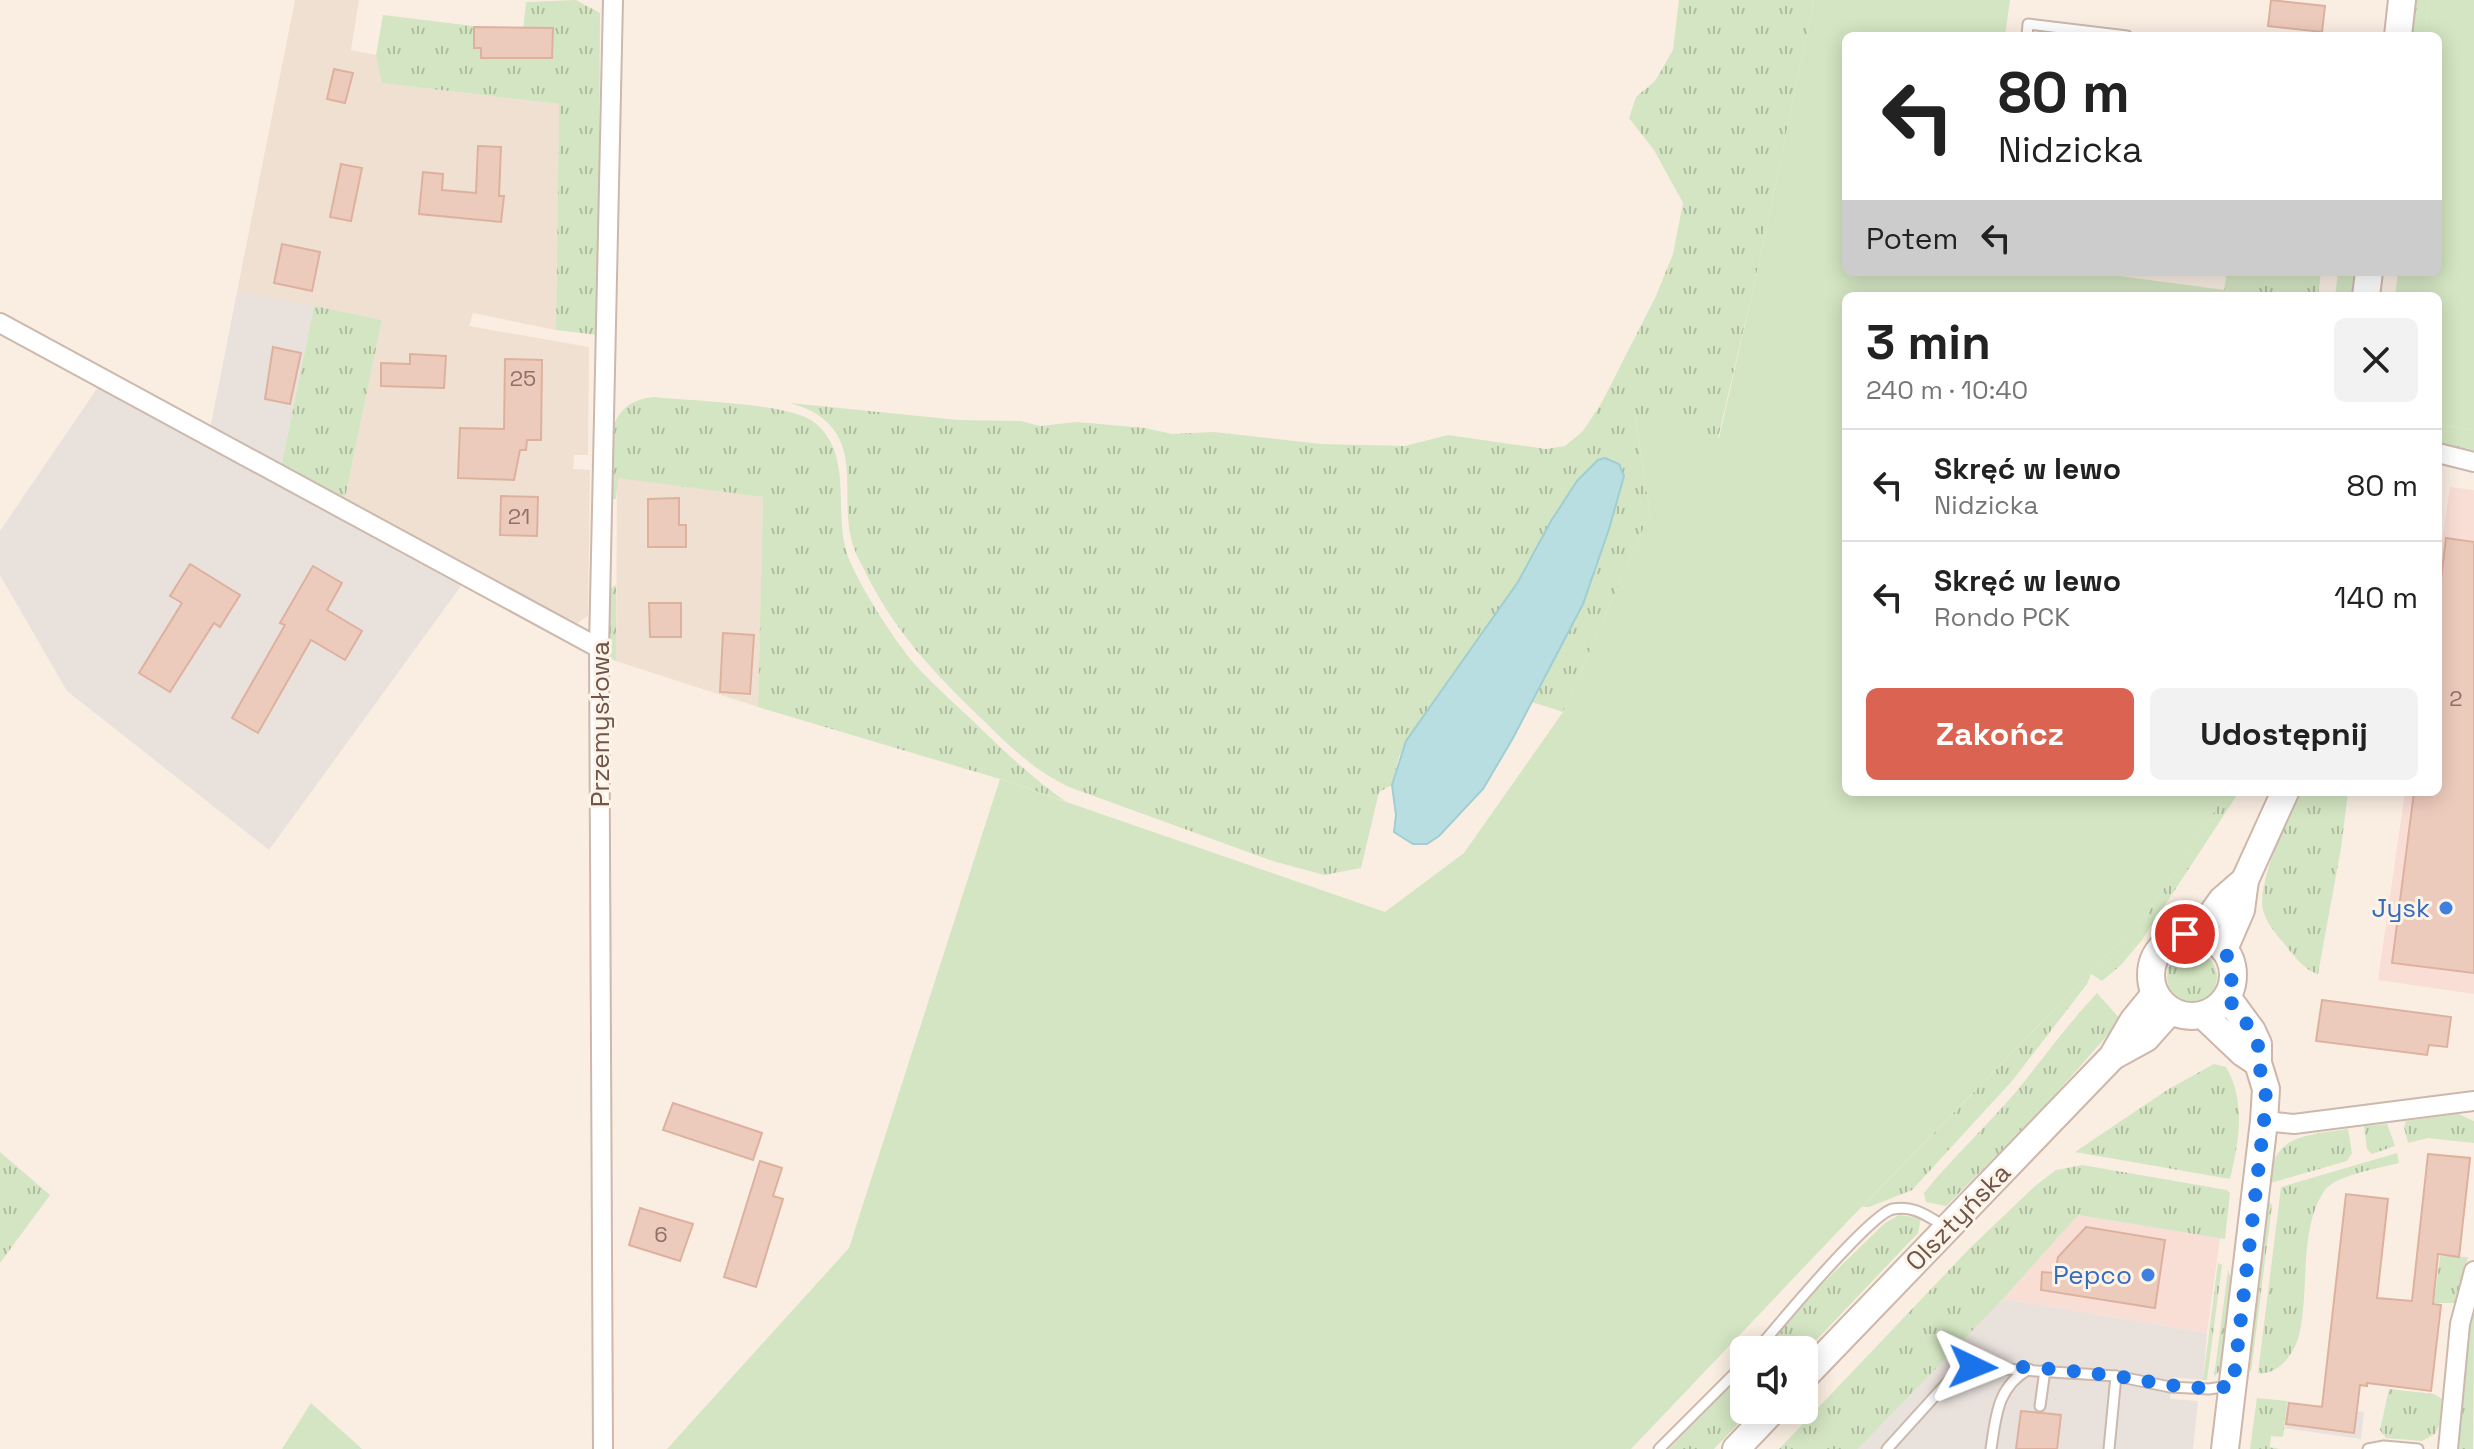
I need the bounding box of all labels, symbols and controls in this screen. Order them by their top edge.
text: 80 m [1998,57,2130,128]
icon: left [1866,64,1970,168]
text: Nidzicka [1998,127,2143,173]
icon: left [1974,216,2018,260]
text: Potem [1866,219,1958,258]
text: 3 min [1866,312,1991,373]
button: close [2334,318,2418,402]
house number: 25 [510,364,536,392]
text: 240 m · 10:40 [1866,373,2028,407]
text: Skręć w lewo [1934,449,2121,488]
icon: left [1866,463,1910,507]
text: 80 m [2347,466,2418,505]
text: Nidzicka [1934,488,2038,522]
house number: 21 [508,502,530,530]
text: Skręć w lewo [1934,561,2121,600]
icon: left [1866,575,1910,619]
text: 140 m [2334,578,2418,617]
text: Rondo PCK [1934,600,2070,634]
street label: Przemysłowa [583,641,617,807]
house number: 2 [2449,684,2463,712]
button: Zakończ [1866,688,2134,780]
button: Udostępnij [2150,688,2418,780]
place label: Jysk [2372,891,2430,925]
marker: Jysk [2437,899,2455,917]
pin [2151,900,2219,968]
icon: arrive [2163,912,2207,956]
street label: Olsztyńska [1898,1156,2018,1278]
house number: 6 [654,1220,668,1248]
place label: Pepco [2053,1258,2132,1292]
marker: Pepco [2139,1266,2157,1284]
position arrow [1931,1325,2015,1409]
map controls [1730,1336,1818,1424]
button: sound [1730,1336,1818,1424]

